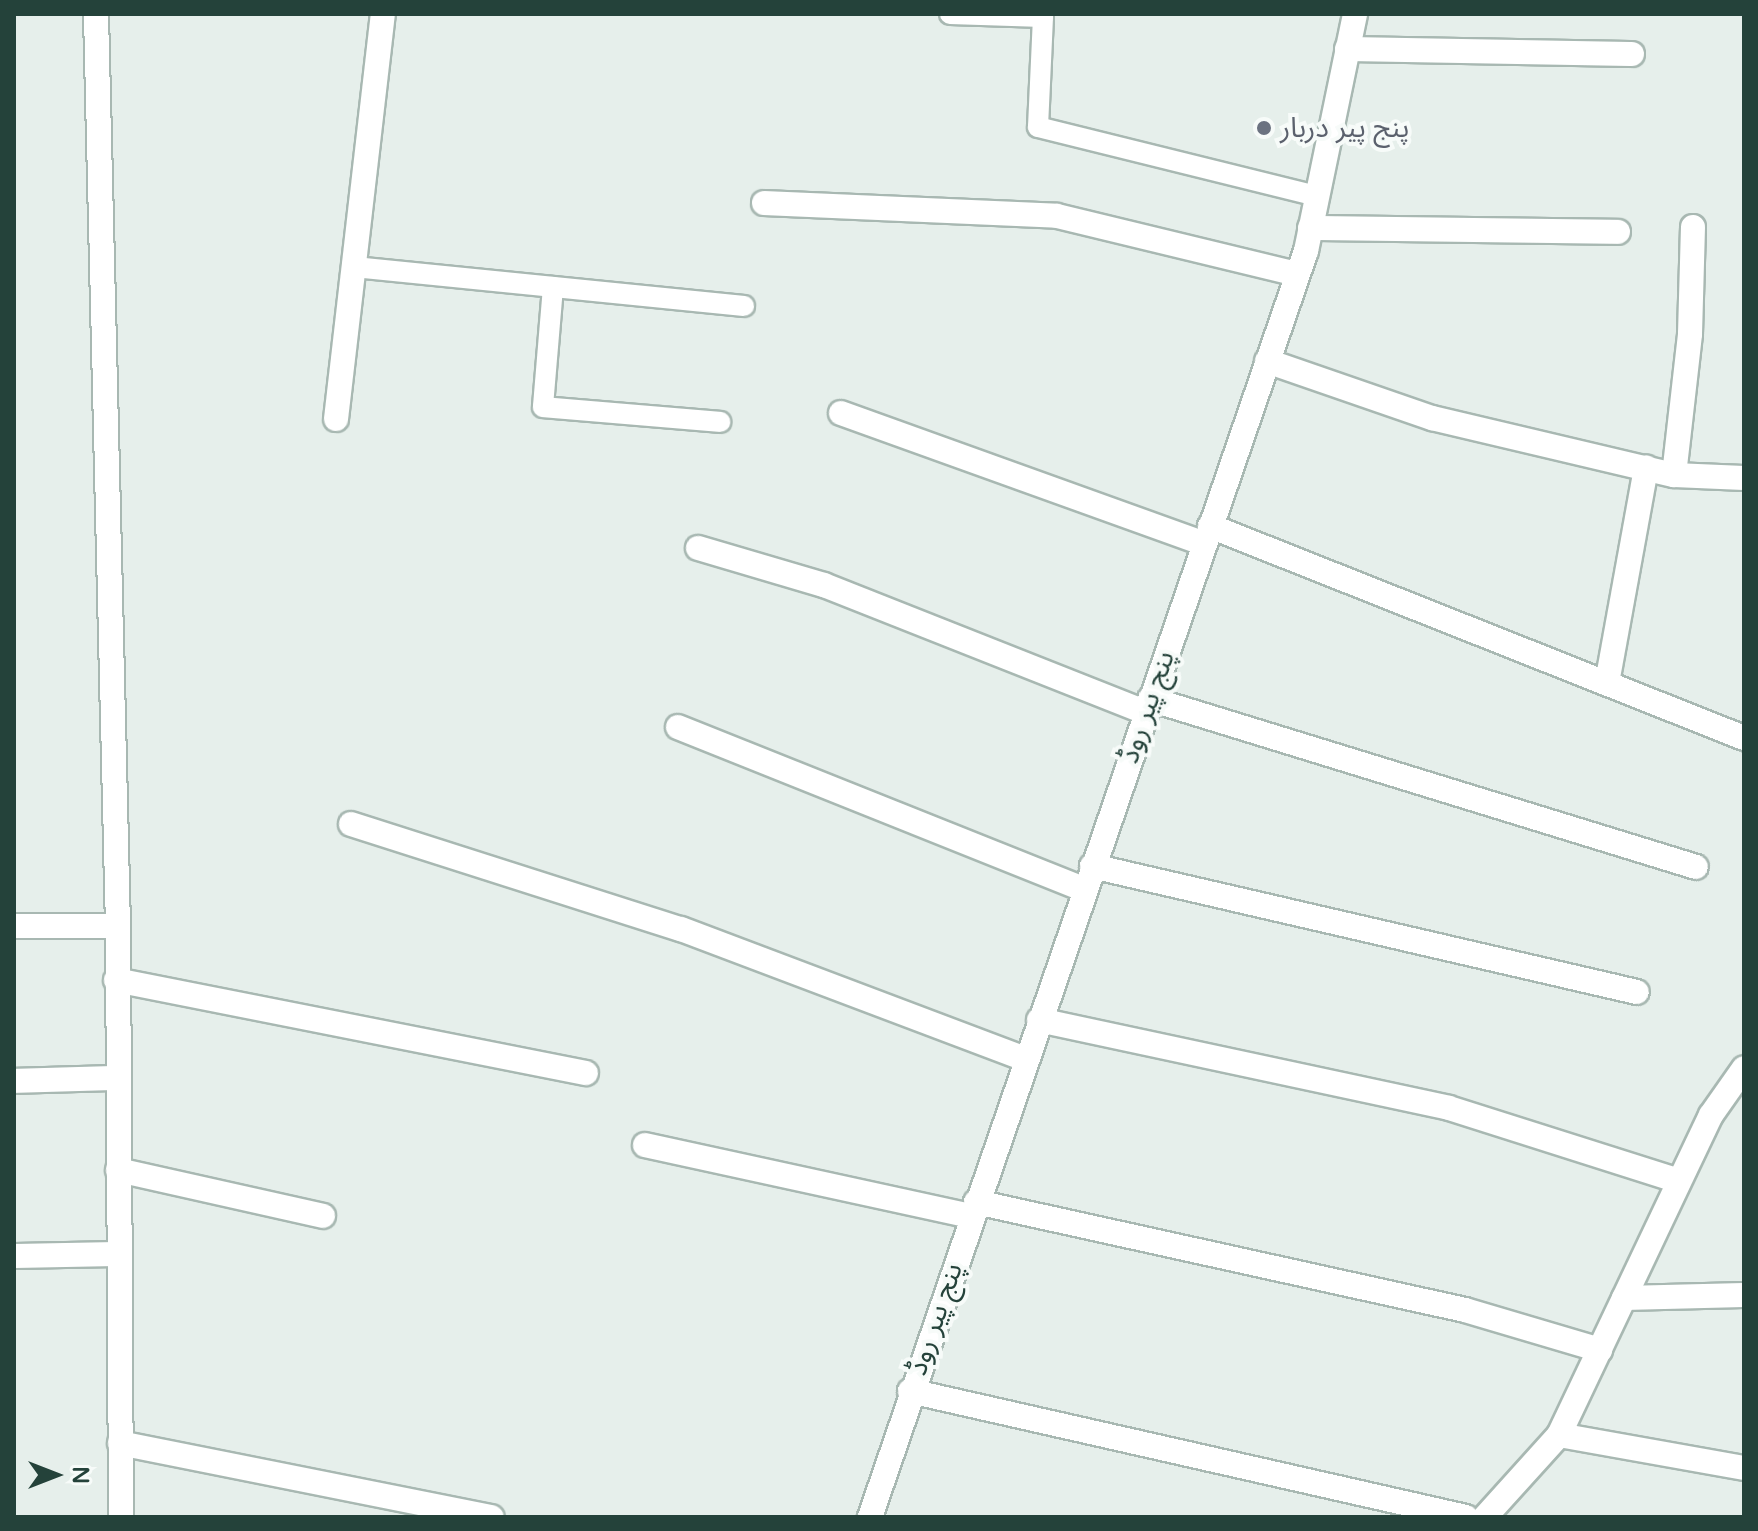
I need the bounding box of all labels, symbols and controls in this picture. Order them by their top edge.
place label: پنج پیر دربار [1280,111,1409,145]
marker: پنج پیر دربار [1255,119,1273,137]
street label: پنج پیر روڈ [1112,646,1182,768]
street label: پنج پیر روڈ [900,1258,970,1380]
north arrow [16,1435,96,1515]
text: N [67,1466,93,1484]

